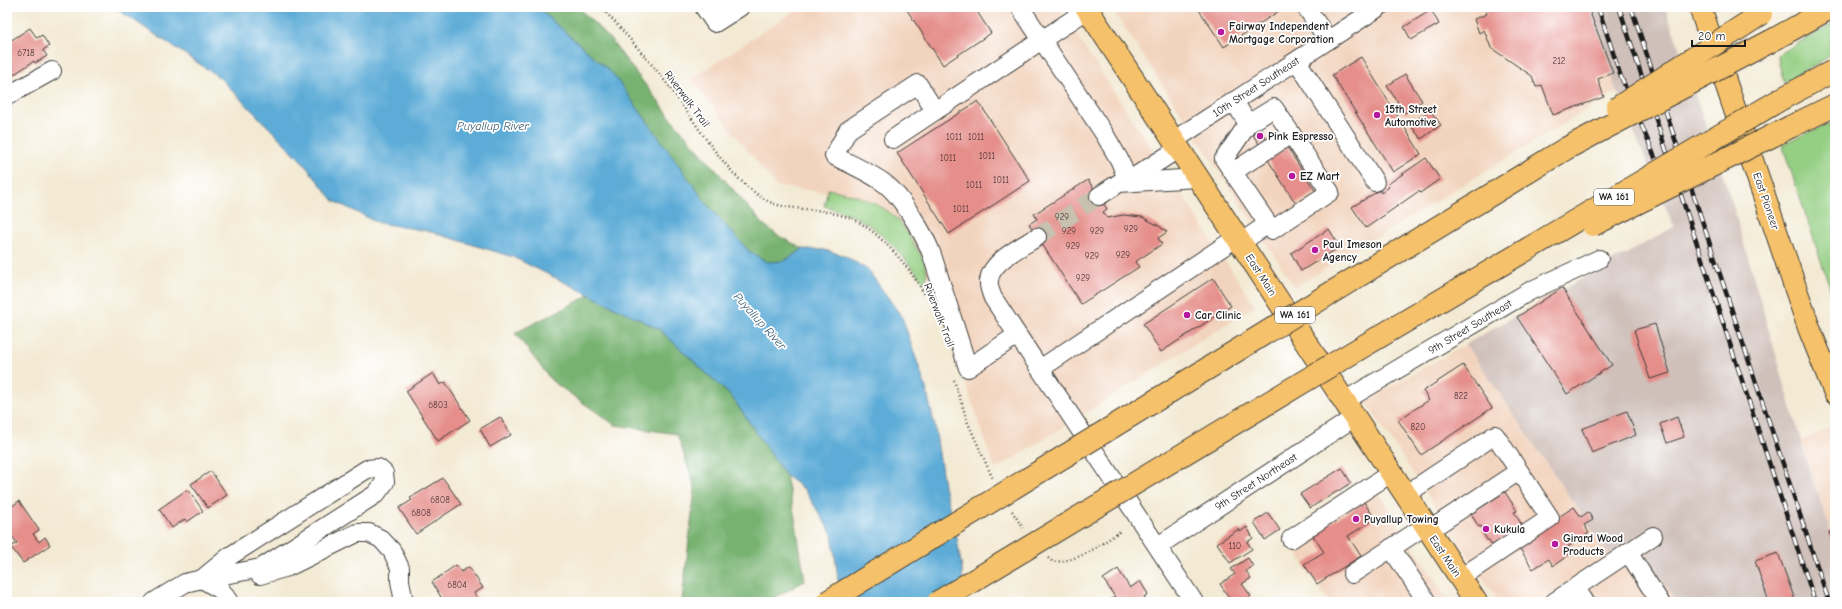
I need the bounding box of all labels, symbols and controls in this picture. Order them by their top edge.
place label: Fairway Independent Mortgage Corporation [1229,20,1334,46]
scale bar [1692,22,1745,48]
marker: Fairway Independent Mortgage Corporation [1216,27,1226,37]
text: 20 m [1698,29,1726,43]
house number: 6718 [17,48,35,58]
street label: 10th Street Southeast [1210,54,1302,120]
house number: 212 [1553,56,1566,66]
street label: Riverwalk Trail [662,68,712,130]
place label: 15th Street Automotive [1385,103,1437,129]
marker: 15th Street Automotive [1372,110,1382,120]
water label: Puyallup River [457,119,530,133]
place label: Pink Espresso [1268,130,1334,143]
marker: Pink Espresso [1255,131,1265,141]
house number: 1011 [946,132,963,142]
house number: 1011 [968,132,985,142]
house number: 1011 [979,151,996,161]
house number: 1011 [940,153,957,163]
place label: EZ Mart [1300,170,1340,183]
marker: EZ Mart [1287,171,1297,181]
street label: East Pioneer [1750,171,1782,232]
house number: 1011 [993,175,1010,185]
house number: 1011 [966,180,983,190]
road number: WA 161 [1594,189,1634,205]
house number: 1011 [953,204,970,214]
house number: 929 [1055,212,1069,222]
house number: 929 [1124,224,1138,234]
house number: 929 [1062,226,1076,236]
house number: 929 [1090,226,1104,236]
place label: Paul Imeson Agency [1323,238,1382,264]
house number: 929 [1066,241,1080,251]
marker: Paul Imeson Agency [1310,245,1320,255]
house number: 929 [1116,250,1130,260]
house number: 929 [1085,251,1099,261]
street label: East Main [1243,252,1279,298]
house number: 929 [1076,273,1090,283]
street label: Riverwalk Trail [921,281,957,349]
water label: Puyallup River [731,290,790,353]
street label: 9th Street Southeast [1426,296,1515,357]
road number: WA 161 [1275,307,1315,323]
place label: Car Clinic [1195,309,1241,322]
marker: Car Clinic [1182,310,1192,320]
house number: 822 [1454,391,1468,401]
house number: 6803 [428,400,448,410]
house number: 820 [1411,422,1425,432]
street label: 9th Street Northeast [1213,450,1300,513]
house number: 6808 [430,495,450,505]
house number: 6808 [411,508,431,518]
place label: Puyallup Towing [1364,513,1439,526]
marker: Puyallup Towing [1351,514,1361,524]
place label: Kukula [1494,523,1525,536]
marker: Kukula [1481,524,1491,534]
place label: Girard Wood Products [1563,532,1623,558]
street label: East Main [1426,533,1464,579]
marker: Girard Wood Products [1550,539,1560,549]
house number: 110 [1229,541,1241,551]
house number: 6804 [447,580,467,590]

